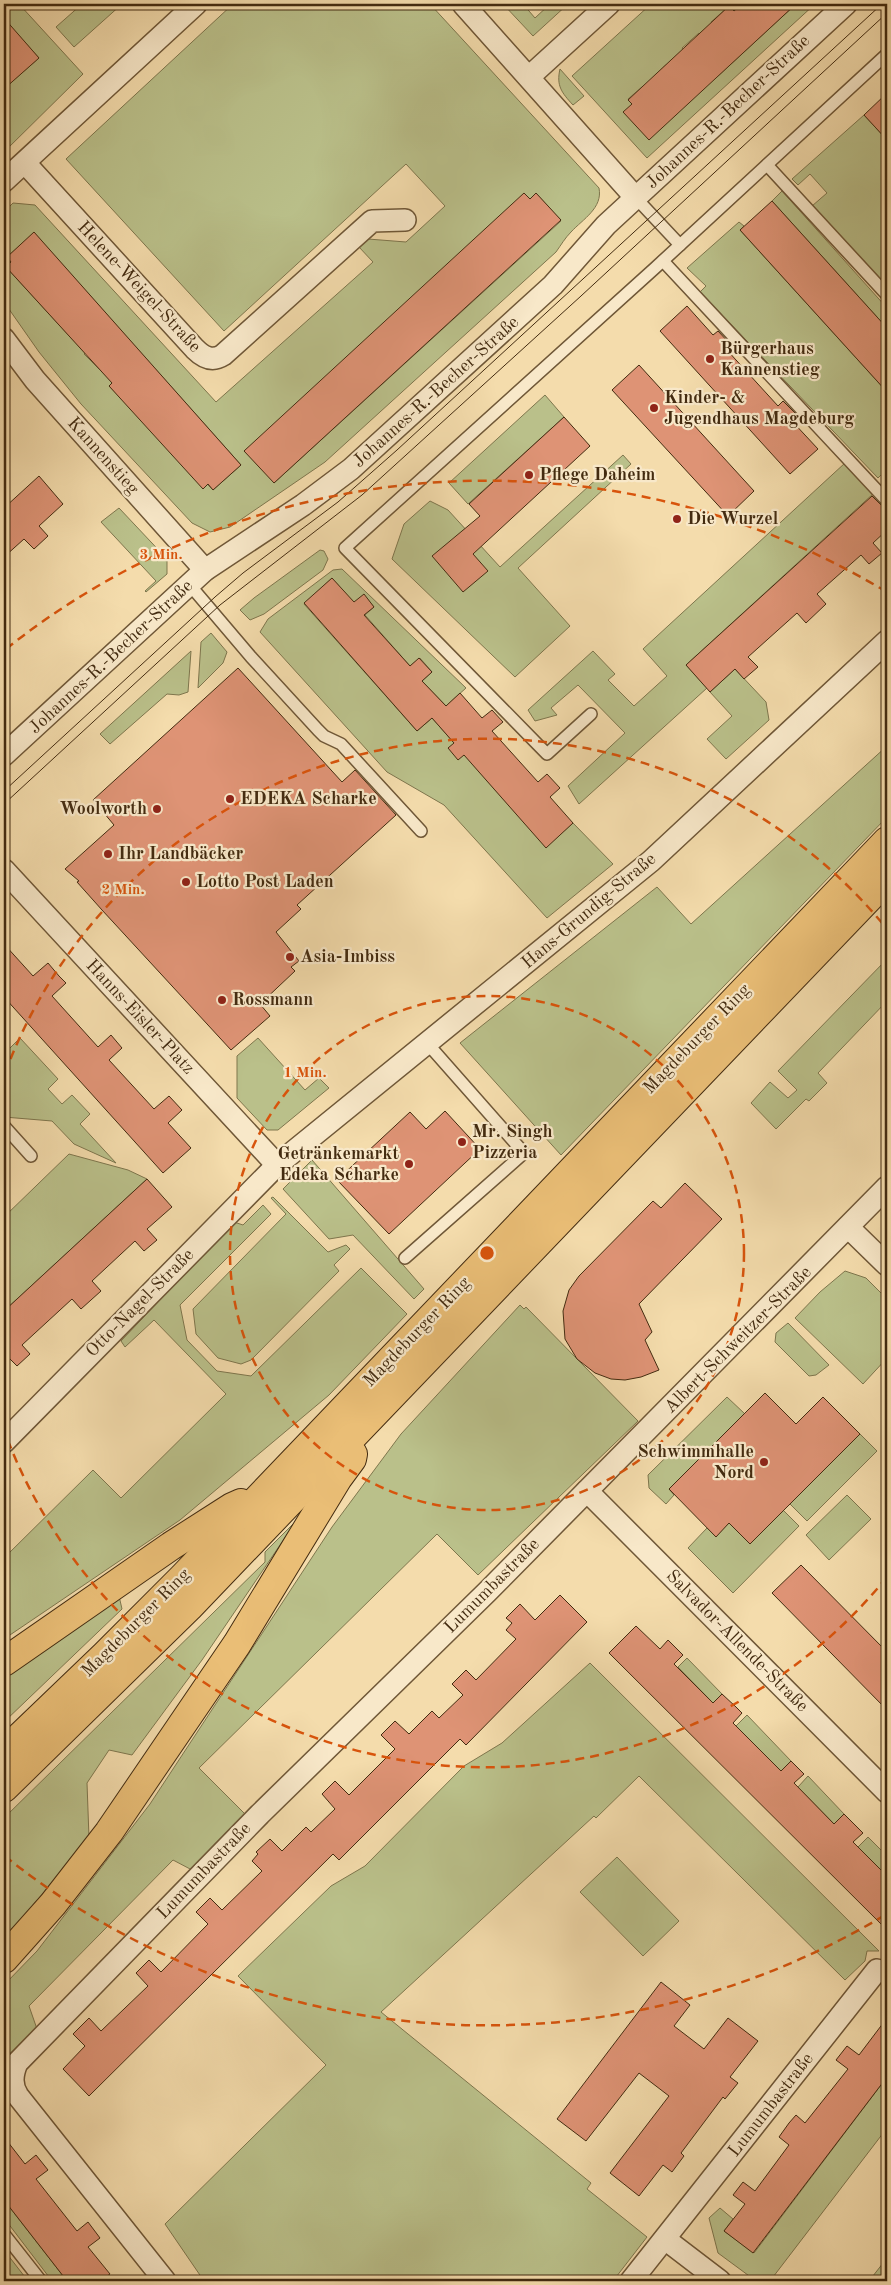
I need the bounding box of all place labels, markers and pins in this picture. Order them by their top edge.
place label: Bürgerhaus Kannenstieg [720,340,820,379]
marker: Bürgerhaus Kannenstieg [704,353,716,365]
place label: Kinder- & Jugendhaus Magdeburg [664,389,854,428]
marker: Kinder- & Jugendhaus Magdeburg [648,402,660,414]
place label: Pflege Daheim [539,466,655,484]
marker: Pflege Daheim [523,469,535,481]
place label: Die Wurzel [687,510,779,528]
marker: Die Wurzel [671,513,683,525]
place label: EDEKA Scharke [240,790,377,808]
marker: EDEKA Scharke [224,793,236,805]
place label: Woolworth [59,800,147,818]
marker: Woolworth [151,803,163,815]
place label: Ihr Landbäcker [118,845,243,863]
marker: Ihr Landbäcker [102,848,114,860]
place label: Lotto Post Laden [196,873,334,891]
marker: Lotto Post Laden [180,876,192,888]
place label: Asia-Imbiss [300,948,395,966]
marker: Asia-Imbiss [284,951,296,963]
place label: Rossmann [232,991,313,1009]
marker: Rossmann [216,994,228,1006]
place label: Mr. Singh Pizzeria [472,1123,552,1162]
marker: Mr. Singh Pizzeria [456,1136,468,1148]
place label: Getränkemarkt Edeka Scharke [277,1145,399,1184]
marker: Getränkemarkt Edeka Scharke [403,1158,415,1170]
centre of rings [478,1244,496,1262]
place label: Schwimmhalle Nord [637,1443,754,1482]
marker: Schwimmhalle Nord [758,1456,770,1468]

